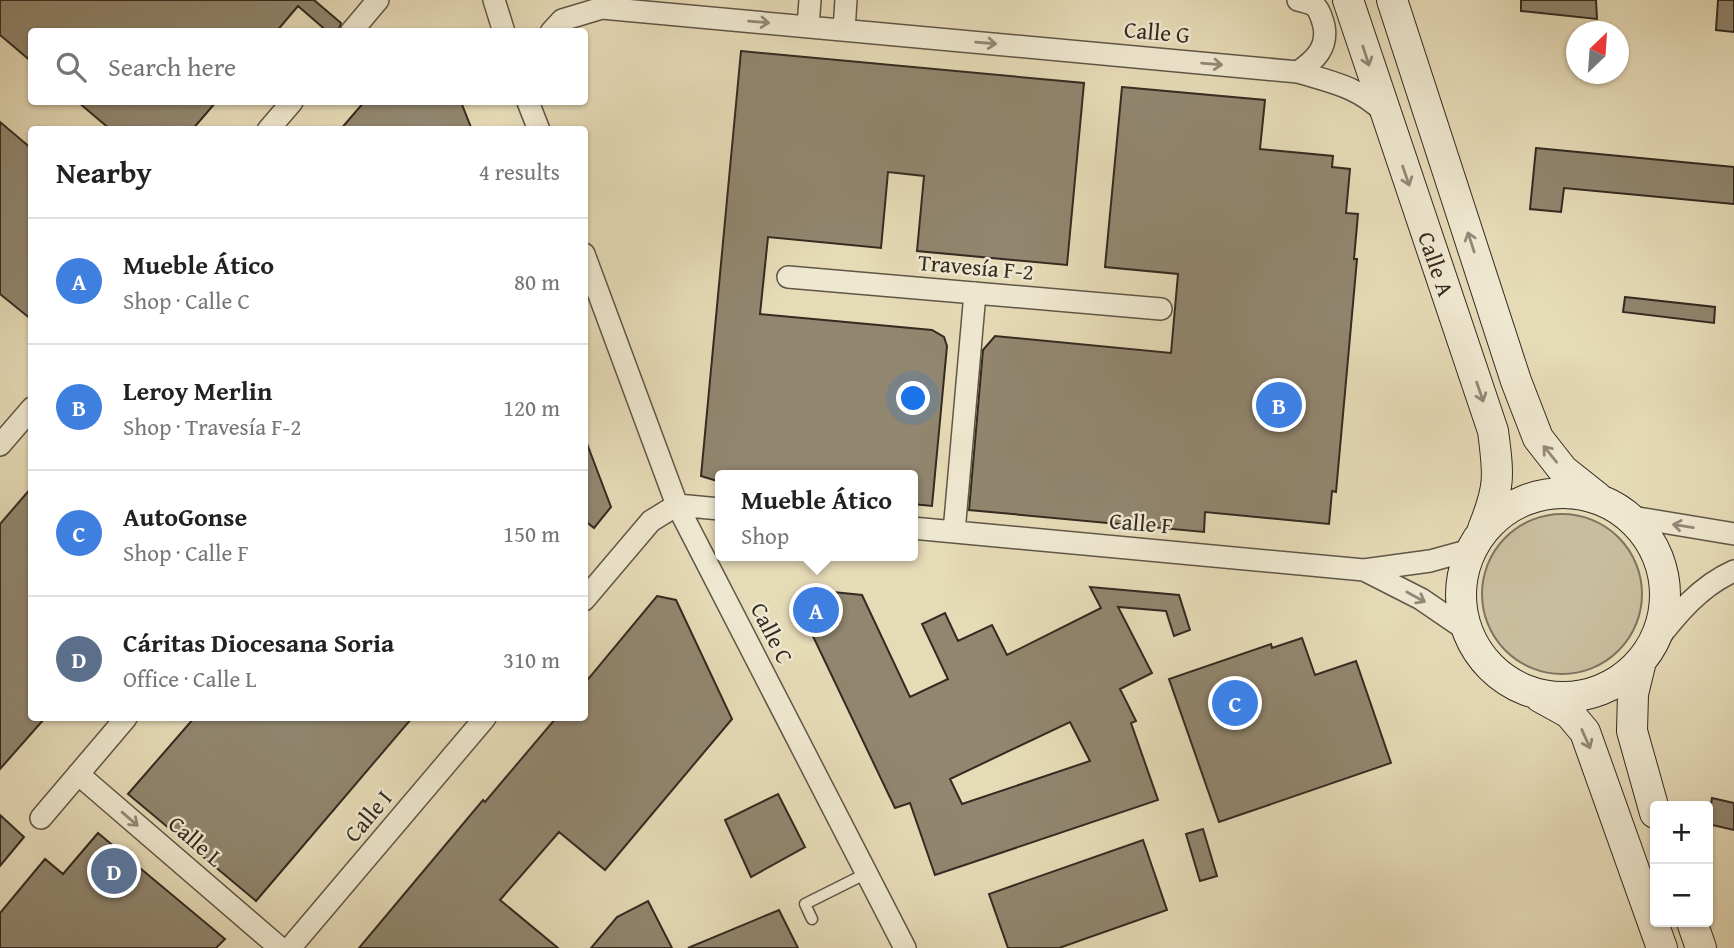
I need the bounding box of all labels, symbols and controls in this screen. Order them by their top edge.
street label: Calle G [1123,12,1192,51]
one-way arrow [747,16,770,29]
north arrow [1566,21,1629,84]
search box [28,28,588,105]
one-way arrow [974,37,997,50]
one-way arrow [1360,45,1373,67]
text: Search here [108,47,236,86]
icon: search [52,48,90,86]
one-way arrow [1201,58,1223,71]
text: Nearby [56,150,152,194]
text: 4 results [479,155,560,188]
one-way arrow [1401,165,1413,187]
street label: Calle A [1410,227,1463,301]
one-way arrow [1463,231,1476,253]
text: Mueble Ático [123,245,274,284]
street label: Travesía F-2 [917,245,1035,288]
text: A [72,265,86,298]
text: 80 m [514,265,560,298]
text: Shop · Calle C [123,284,250,317]
text: Leroy Merlin [123,371,272,410]
pin: B [1256,379,1302,431]
one-way arrow [1475,380,1487,402]
your location [896,381,930,415]
text: B [72,391,86,424]
text: 120 m [503,391,560,424]
text: Shop · Travesía F-2 [123,410,301,443]
one-way arrow [1543,445,1558,463]
popup [715,470,918,561]
text: Mueble Ático [741,480,892,519]
text: AutoGonse [123,497,247,536]
street label: Calle F [1108,503,1174,542]
text: C [72,517,86,550]
text: 150 m [503,517,560,550]
text: Shop [741,519,789,552]
one-way arrow [1672,519,1695,532]
text: Shop · Calle F [123,536,249,569]
pin: A [793,584,839,636]
one-way arrow [1405,591,1426,604]
street label: Calle C [743,596,802,669]
text: Cáritas Diocesana Soria [123,623,394,662]
text: D [72,643,86,676]
text: 310 m [503,643,560,676]
text: Office · Calle L [123,662,256,695]
pin: C [1212,677,1258,729]
one-way arrow [1580,728,1593,749]
street label: Calle I [336,782,399,849]
map controls [1650,801,1713,927]
button: + [1650,801,1713,864]
street label: Calle L [162,807,231,874]
one-way arrow [120,811,138,827]
pin: D [91,845,137,897]
button: − [1650,864,1713,927]

